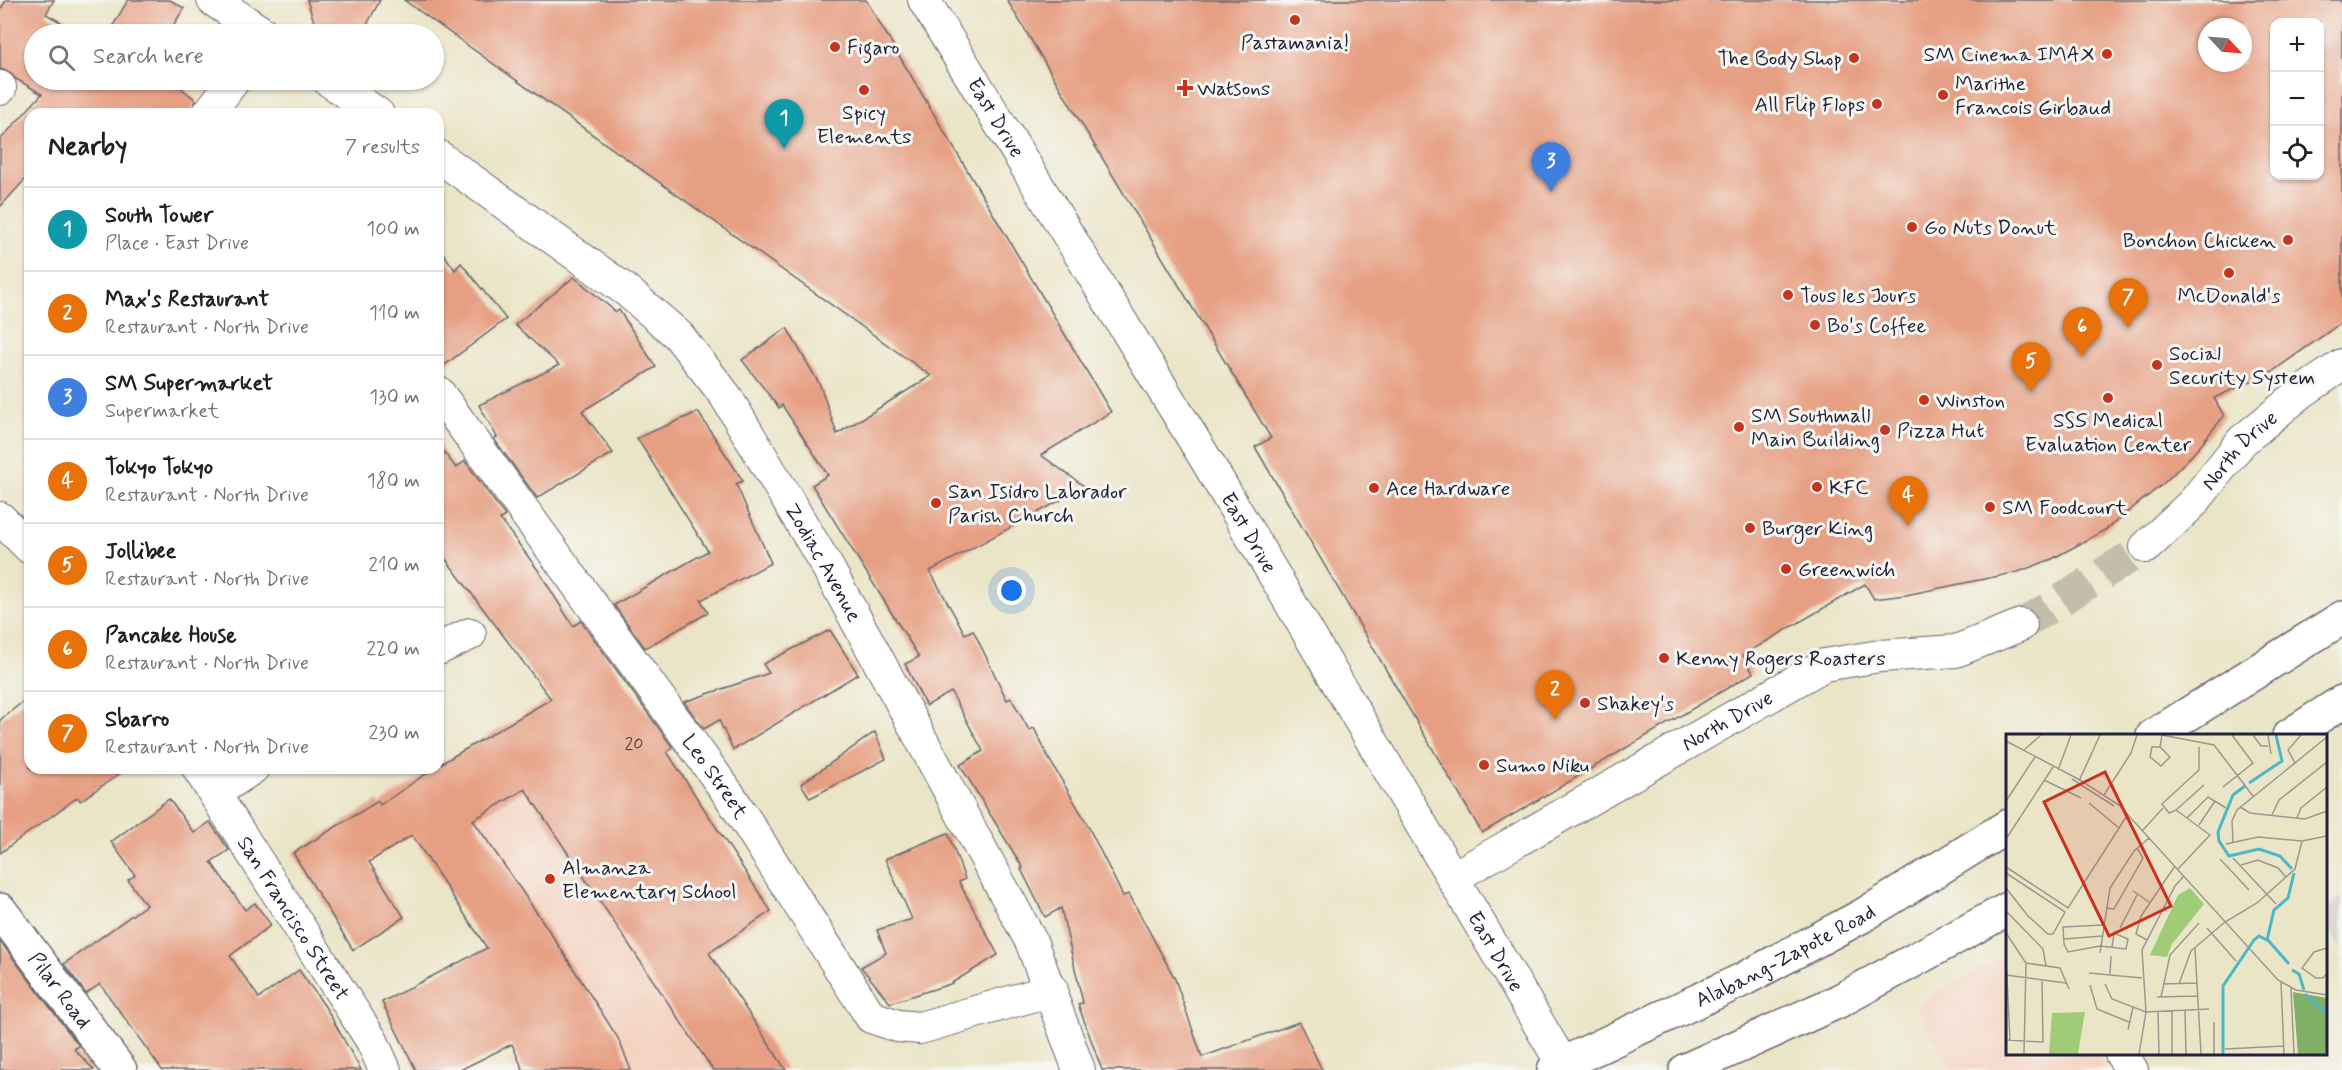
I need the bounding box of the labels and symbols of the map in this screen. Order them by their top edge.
marker: Pastamania! [1288,13,1302,27]
north arrow [2198,18,2252,72]
place label: Pastamania! [1241,29,1349,57]
place label: Figaro [847,34,900,64]
marker: Figaro [828,40,842,54]
place label: SM Cinema IMAX [1924,41,2095,69]
place label: The Body Shop [1717,45,1842,73]
marker: SM Cinema IMAX [2100,47,2114,61]
marker: The Body Shop [1847,51,1861,65]
place label: Marithe Francois Girbaud [1955,70,2111,122]
street label: East Drive [960,73,1030,163]
place label: Watsons [1197,75,1270,103]
marker: Watsons [1178,81,1192,95]
marker: Spicy Elements [857,83,871,97]
marker: Marithe Francois Girbaud [1936,88,1950,102]
place label: All Flip Flops [1754,91,1865,119]
marker: All Flip Flops [1870,97,1884,111]
place label: Spicy Elements [817,99,911,151]
pin: 1 [764,100,804,149]
pin: 3 [1532,142,1570,192]
place label: Go Nuts Donut [1924,214,2057,242]
marker: Go Nuts Donut [1905,220,1919,234]
place label: Bonchon Chicken [2123,227,2277,255]
marker: Bonchon Chicken [2281,233,2295,247]
marker: McDonald's [2222,266,2236,280]
pin: 7 [2108,278,2148,328]
place label: Tous les Jours [1800,282,1916,310]
place label: McDonald's [2177,282,2281,310]
marker: Tous les Jours [1781,288,1795,302]
pin: 6 [2062,308,2102,357]
place label: Bo's Coffee [1827,312,1927,340]
marker: Bo's Coffee [1808,318,1822,332]
place label: Social Security System [2169,340,2315,392]
pin: 5 [2012,342,2050,392]
marker: Social Security System [2150,358,2164,372]
place label: Winston [1936,387,2005,415]
marker: SSS Medical Evaluation Center [2101,391,2115,405]
marker: Winston [1917,393,1931,407]
place label: SM Southmall Main Building [1751,402,1880,454]
street label: North Drive [2195,404,2284,496]
place label: SSS Medical Evaluation Center [2025,407,2192,459]
place label: Pizza Hut [1897,417,1984,445]
marker: SM Southmall Main Building [1732,420,1746,434]
marker: Pizza Hut [1878,423,1892,437]
place label: KFC [1829,474,1869,502]
place label: Ace Hardware [1386,475,1510,503]
pin: 4 [1888,476,1928,526]
place label: San Isidro Labrador Parish Church [948,478,1127,530]
marker: KFC [1810,480,1824,494]
marker: Ace Hardware [1367,481,1381,495]
street label: East Drive [1214,488,1283,579]
place label: SM Foodcourt [2002,494,2128,522]
marker: San Isidro Labrador Parish Church [929,496,943,510]
street label: Zodiac Avenue [777,498,868,627]
marker: SM Foodcourt [1983,500,1997,514]
place label: Burger King [1762,515,1873,544]
marker: Burger King [1743,521,1757,535]
place label: Greenwich [1798,556,1895,584]
marker: Greenwich [1779,562,1793,576]
your location [997,576,1026,605]
place label: Kenny Rogers Roasters [1676,645,1886,674]
marker: Kenny Rogers Roasters [1657,651,1671,665]
pin: 2 [1536,670,1574,720]
street label: North Drive [1677,684,1778,758]
place label: Shakey's [1597,690,1674,718]
marker: Shakey's [1578,696,1592,710]
street label: Leo Street [675,729,754,825]
house number: 20 [624,732,644,756]
inset map [2006,734,2327,1055]
place label: Sumo Niku [1496,752,1589,780]
marker: Sumo Niku [1477,758,1491,772]
street label: San Francisco Street [230,831,356,1006]
place label: Almanza Elementary School [562,854,737,906]
marker: Almanza Elementary School [543,872,557,886]
street label: Alabang-Zapote Road [1691,898,1881,1015]
street label: East Drive [1460,906,1530,997]
street label: Pilar Road [21,947,97,1035]

